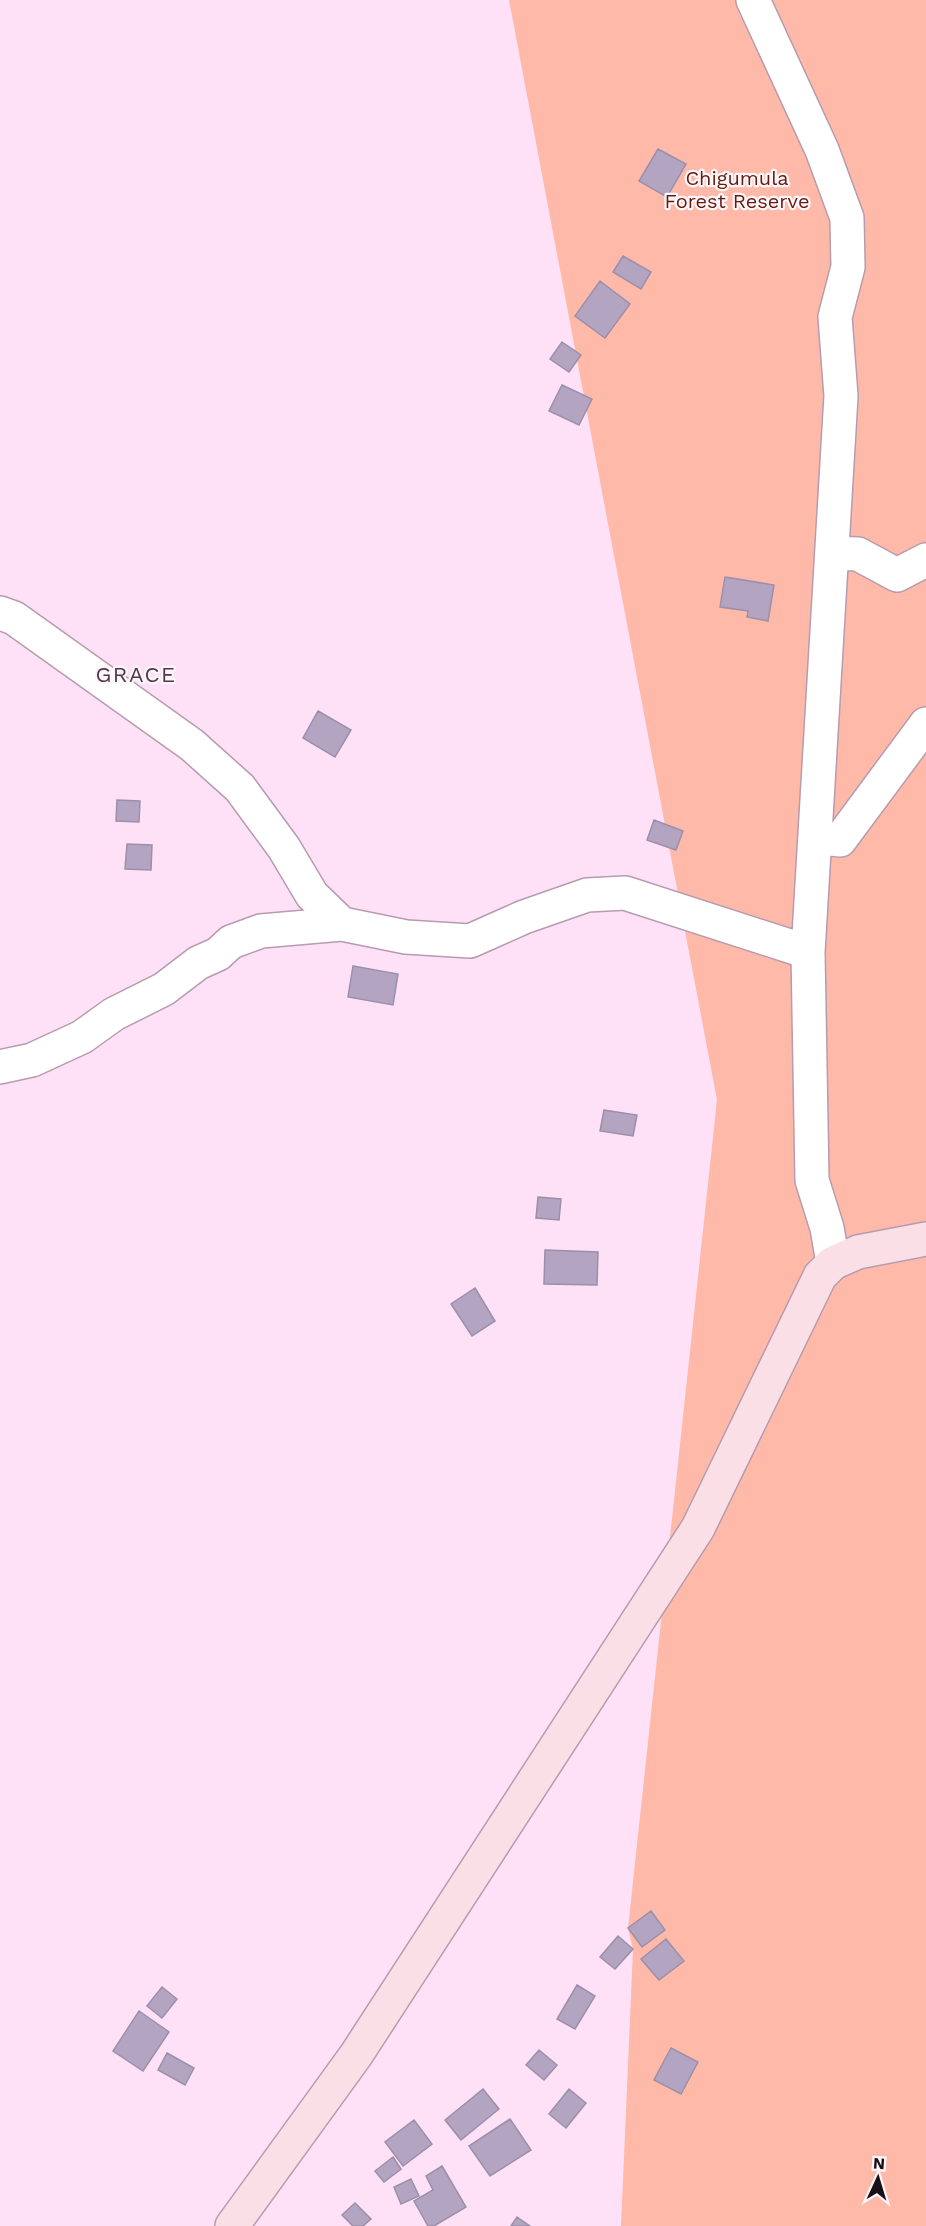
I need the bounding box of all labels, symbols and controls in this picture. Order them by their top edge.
park label: Chigumula Forest Reserve [665,166,809,213]
district label: GRACE [95,662,177,687]
north arrow [848,2148,908,2208]
text: N [872,2154,886,2173]

